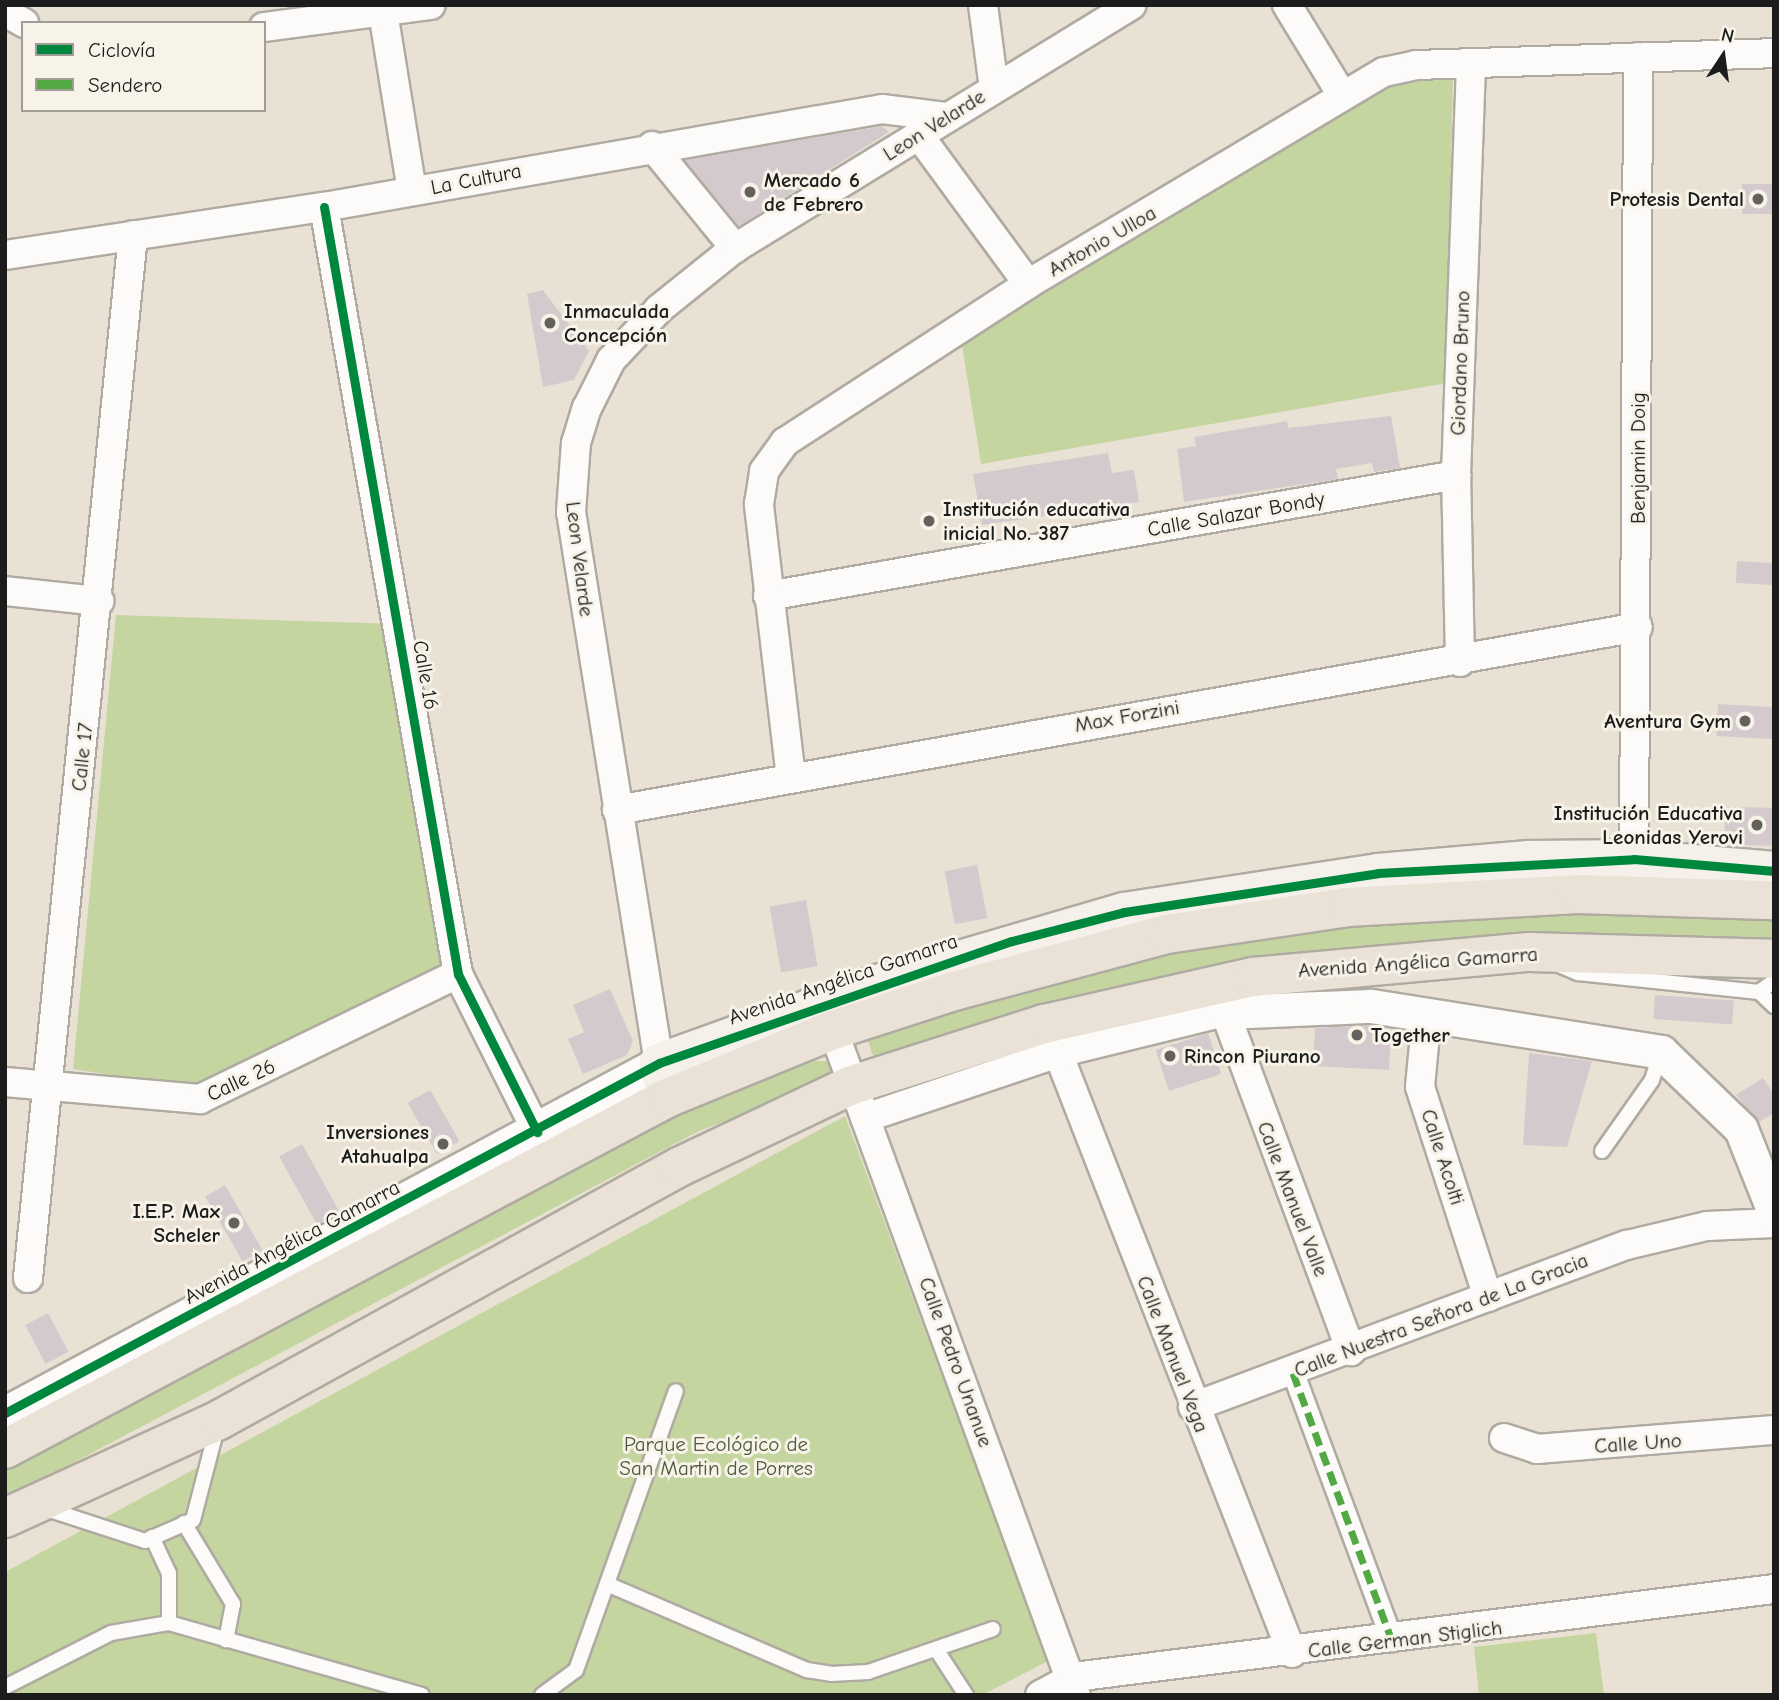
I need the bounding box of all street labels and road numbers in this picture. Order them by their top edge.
street label: Leon Velarde [878,84,990,166]
street label: La Cultura [429,158,523,200]
street label: Antonio Ulloa [1044,200,1160,282]
street label: Giordano Bruno [1445,290,1475,436]
street label: Benjamin Doig [1625,392,1651,524]
street label: Calle Salazar Bondy [1145,486,1327,542]
street label: Leon Velarde [560,500,600,618]
street label: Calle 16 [407,638,445,712]
street label: Max Forzini [1073,694,1181,738]
street label: Calle 17 [66,722,98,792]
street label: Avenida Angélica Gamarra [725,928,961,1030]
street label: Avenida Angélica Gamarra [1297,941,1539,983]
street label: Calle 26 [203,1053,279,1107]
street label: Calle Acolti [1416,1106,1470,1208]
street label: Calle Manuel Valle [1252,1118,1334,1280]
street label: Avenida Angélica Gamarra [180,1174,404,1310]
street label: Calle Nuestra Señora de La Gracia [1290,1247,1592,1383]
street label: Calle Manuel Vega [1132,1272,1214,1436]
street label: Calle Pedro Unanue [914,1274,998,1450]
street label: Calle Uno [1593,1427,1683,1459]
street label: Calle German Stiglich [1306,1615,1504,1663]

